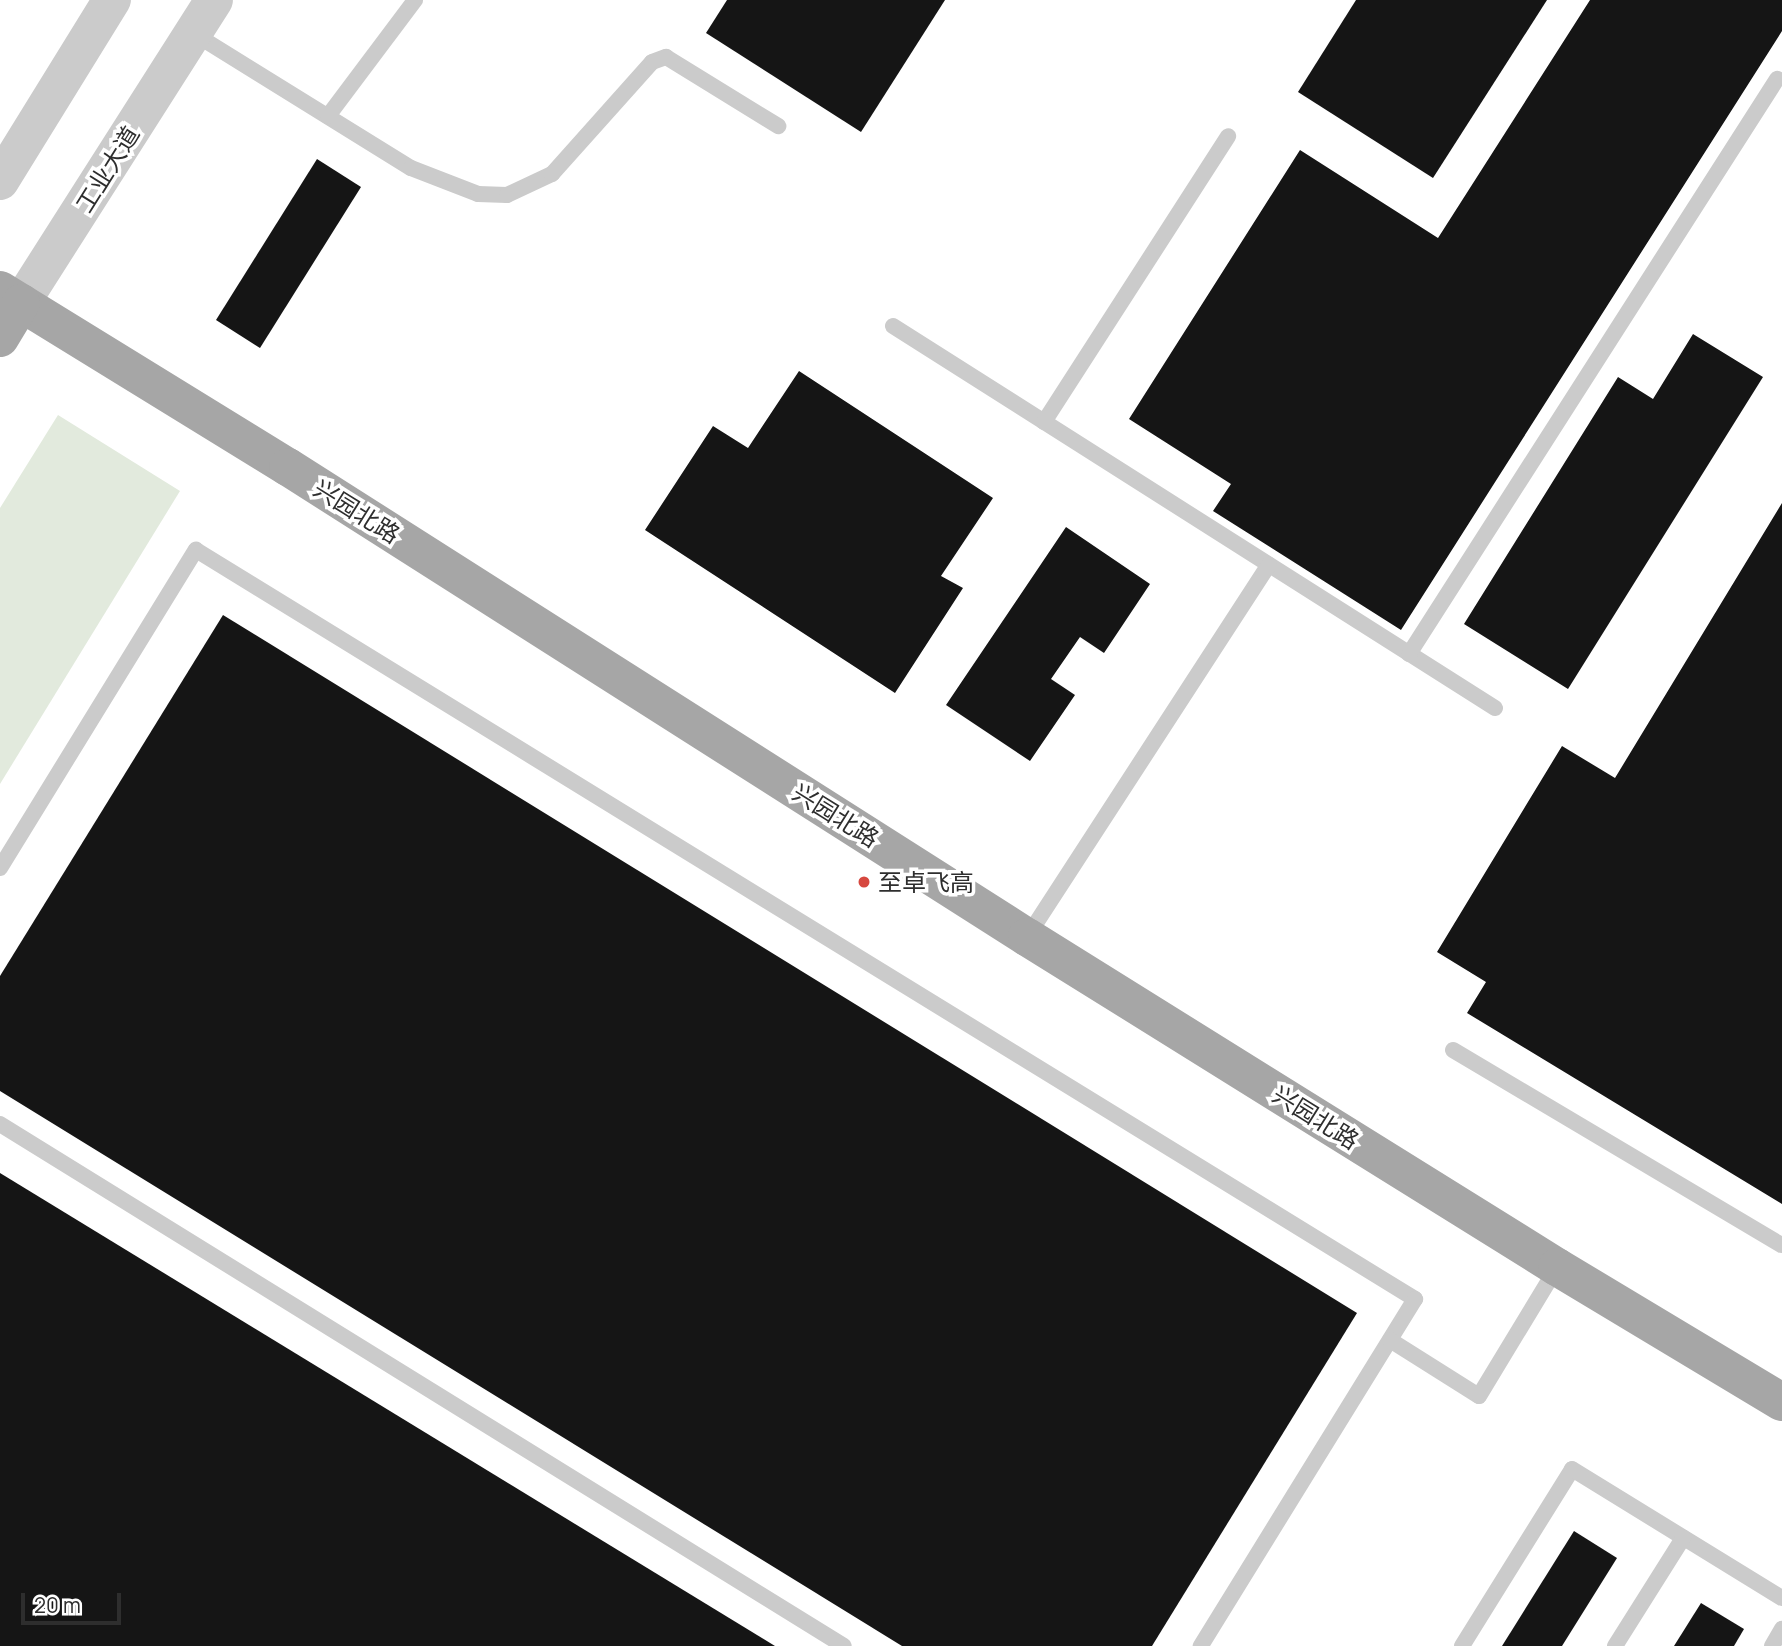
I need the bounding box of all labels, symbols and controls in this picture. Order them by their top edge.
street label: 工业大道 [69,121,145,217]
street label: 兴园北路 [309,473,405,549]
street label: 兴园北路 [788,777,884,853]
place label: 至卓飞高 [878,868,974,896]
marker: 至卓飞高 [856,874,872,890]
street label: 兴园北路 [1268,1079,1364,1155]
scale bar [24,1580,124,1624]
text: 20 m [34,1591,81,1619]

